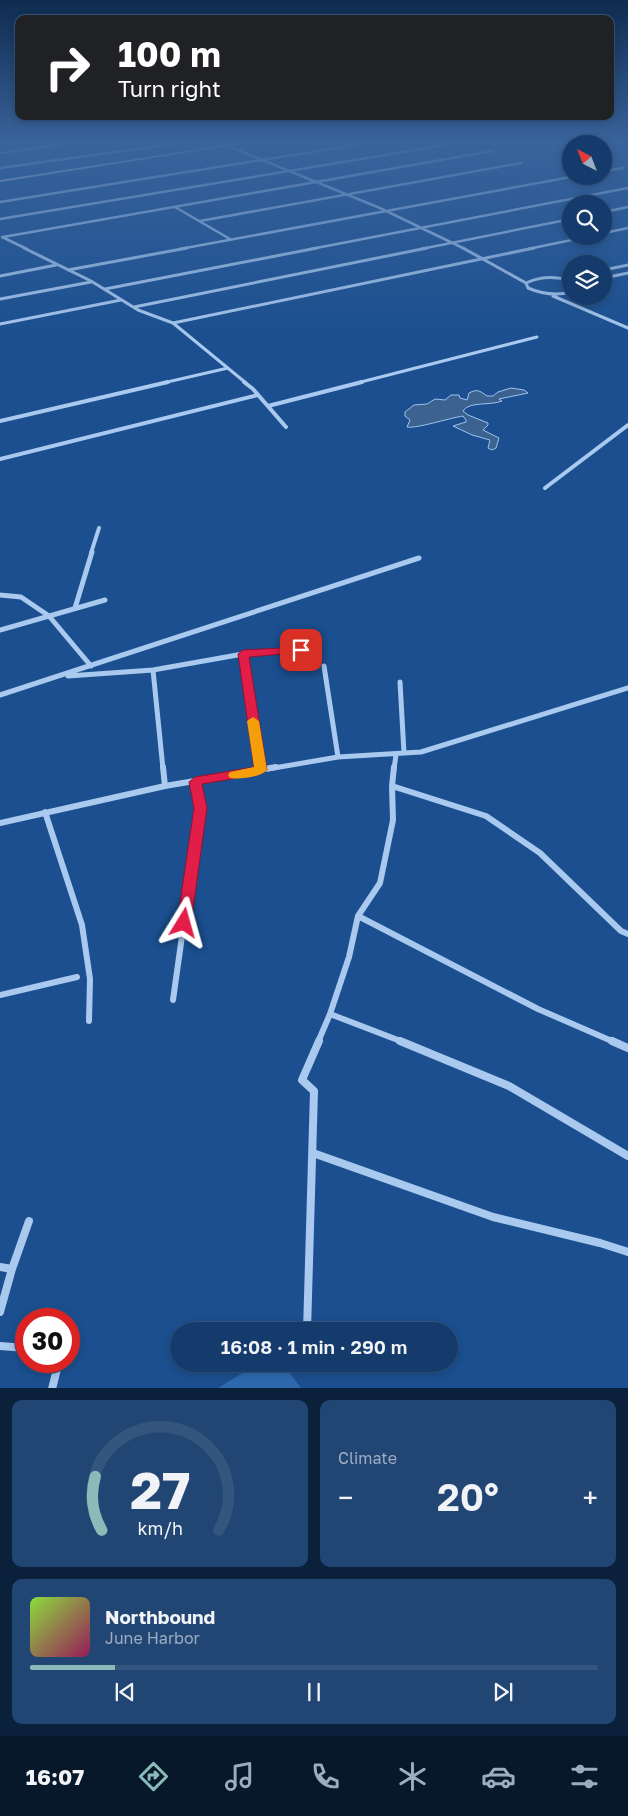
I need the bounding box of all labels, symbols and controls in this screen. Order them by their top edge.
text: 100 m [118,33,221,75]
icon: right [35,35,100,100]
text: Turn right [118,75,221,102]
north arrow [562,135,612,185]
map controls [562,135,612,305]
button: search [562,195,612,245]
button: layers [562,255,612,305]
pin [280,629,322,671]
icon: arrive [287,636,315,664]
position arrow [157,896,209,948]
speed limit sign: 30 [15,1308,80,1373]
text: 16:08 · 1 min · 290 m [221,1335,407,1358]
text: Climate [338,1448,397,1468]
text: 27 [130,1458,190,1520]
text: 20° [437,1474,499,1519]
text: − [338,1481,353,1514]
text: + [583,1481,598,1514]
text: km/h [137,1517,183,1539]
text: Northbound [105,1605,215,1628]
text: June Harbor [105,1628,200,1648]
icon: previous [111,1678,139,1706]
icon: pause [300,1678,328,1706]
icon: next [489,1678,517,1706]
icon: directions [136,1759,171,1794]
icon: music [222,1759,257,1794]
icon: phone [308,1759,343,1794]
icon: climate [395,1759,430,1794]
icon: car [481,1759,516,1794]
icon: filters [567,1759,602,1794]
text: 16:07 [26,1763,84,1790]

